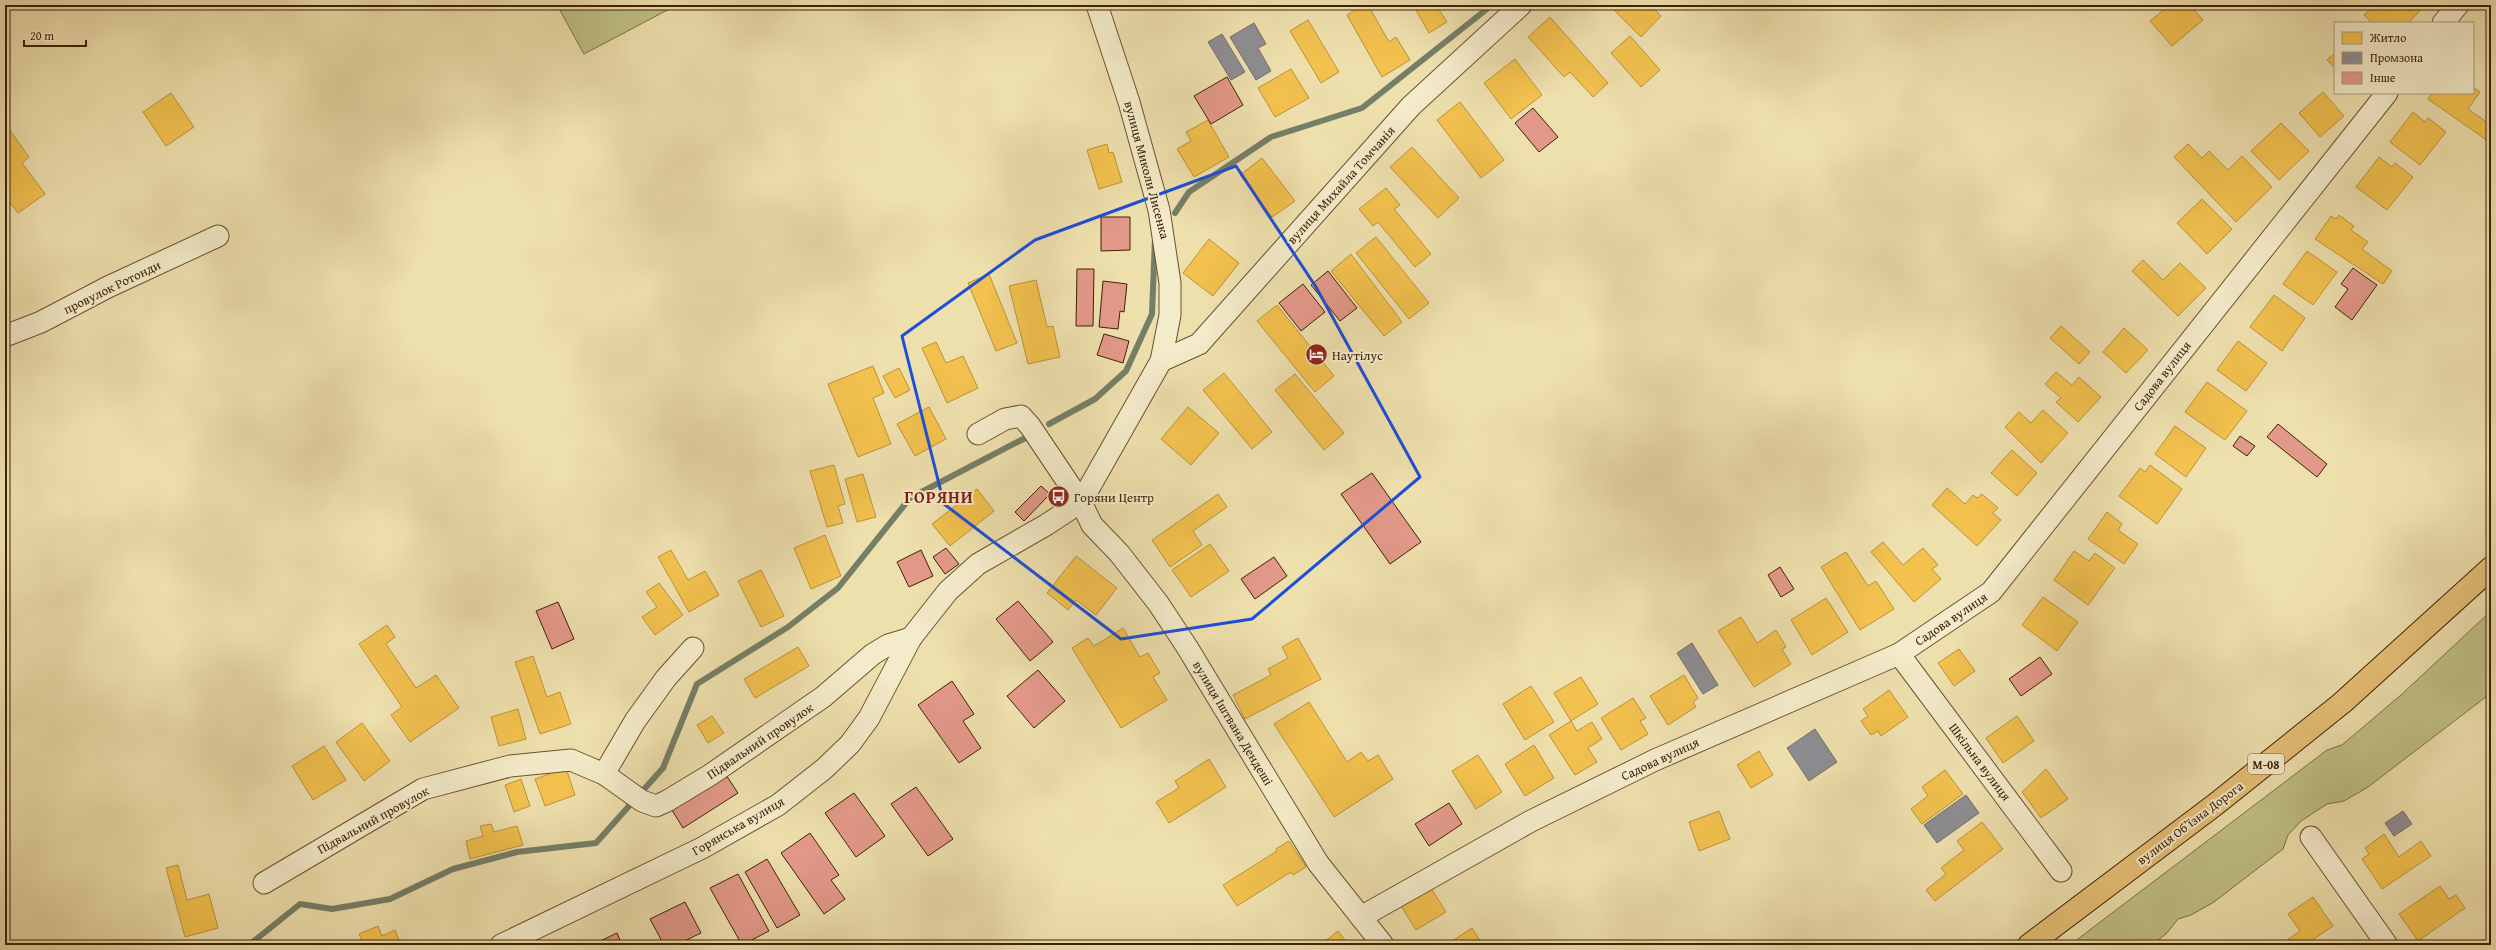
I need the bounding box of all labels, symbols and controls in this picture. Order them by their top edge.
scale bar [24,22,86,48]
legend [2334,22,2474,94]
text: 20 m [30,27,54,44]
text: Житло [2369,29,2406,46]
text: Промзона [2370,49,2423,66]
text: Інше [2370,69,2396,86]
street label: вулиця Миколи Лисенка [1119,99,1175,242]
street label: вулиця Михайла Томчанія [1283,121,1400,248]
street label: провулок Ротонди [60,255,164,319]
street label: Садова вулиця [2129,337,2196,415]
hotel icon: Наутілус [1304,342,1330,368]
place label: Наутілус [1332,346,1383,365]
district label: ГОРЯНИ [904,484,974,509]
bus stop icon: Горяни Центр [1046,484,1072,510]
place label: Горяни Центр [1074,488,1154,507]
street label: Садова вулиця [1911,587,1992,650]
street label: вулиця Іштвана Дендеші [1188,657,1278,789]
street label: Підвальний провулок [703,698,817,784]
street label: Шкільна вулиця [1944,719,2016,805]
street label: Садова вулиця [1618,732,1703,785]
road number: М-08 [2248,754,2284,774]
street label: вулиця Обʼїзна Дорога [2133,776,2248,869]
street label: Підвальний провулок [314,781,433,859]
street label: Горянська вулиця [688,792,788,860]

